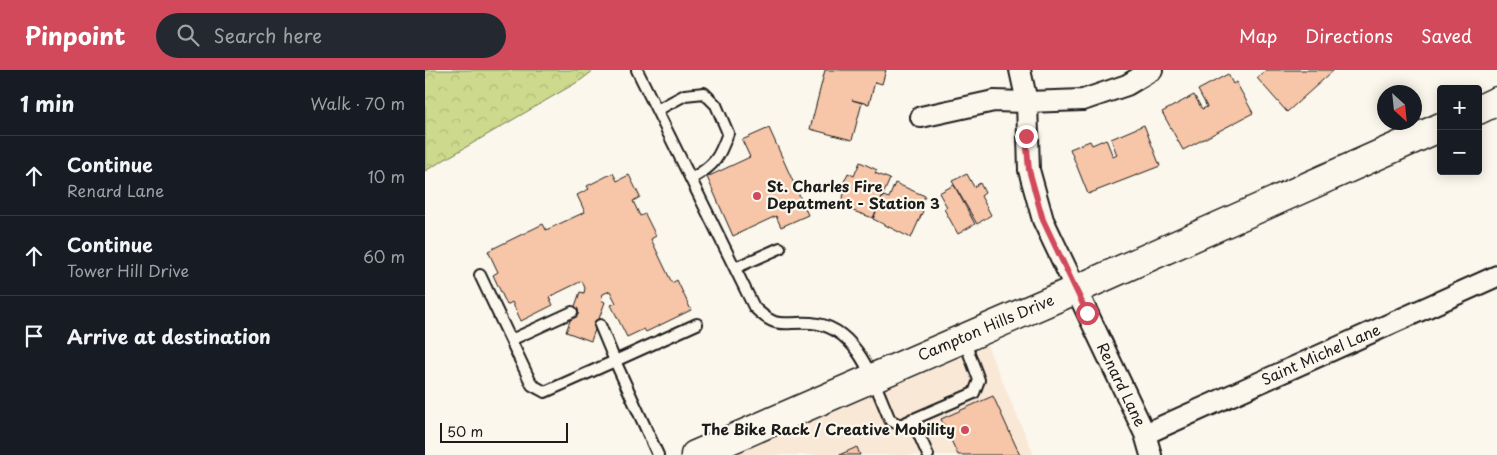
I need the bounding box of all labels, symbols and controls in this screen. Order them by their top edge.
search box [156,13,506,58]
text: Pinpoint [25,17,126,53]
icon: search [174,21,202,49]
text: Search here [214,21,322,49]
text: Map [1239,22,1277,49]
text: Directions [1305,22,1393,49]
text: Saved [1421,22,1472,49]
north arrow [1377,85,1422,130]
map controls [1437,85,1482,175]
button: + [1437,85,1482,130]
text: 1 min [20,87,74,119]
text: Walk · 70 m [310,91,405,115]
route end [1015,125,1038,148]
button: − [1437,130,1482,175]
text: Continue [67,150,153,178]
icon: ahead [20,162,48,190]
text: 10 m [368,164,405,188]
place label: St. Charles Fire Depatment - Station 3 [767,174,940,214]
text: Renard Lane [67,178,164,202]
marker: St. Charles Fire Depatment - Station 3 [751,190,763,202]
text: Continue [67,230,153,258]
icon: ahead [20,242,48,270]
text: 60 m [363,244,405,268]
text: Tower Hill Drive [67,258,189,282]
street label: Campton Hills Drive [914,287,1057,366]
route start [1076,302,1099,325]
street label: Saint Michel Lane [1257,317,1384,390]
icon: arrive [20,322,48,350]
text: Arrive at destination [67,322,271,350]
street label: Renard Lane [1092,338,1153,430]
place label: The Bike Rack / Creative Mobility [701,417,955,440]
scale bar [440,420,567,443]
text: 50 m [447,421,483,442]
marker: The Bike Rack / Creative Mobility [959,424,971,436]

